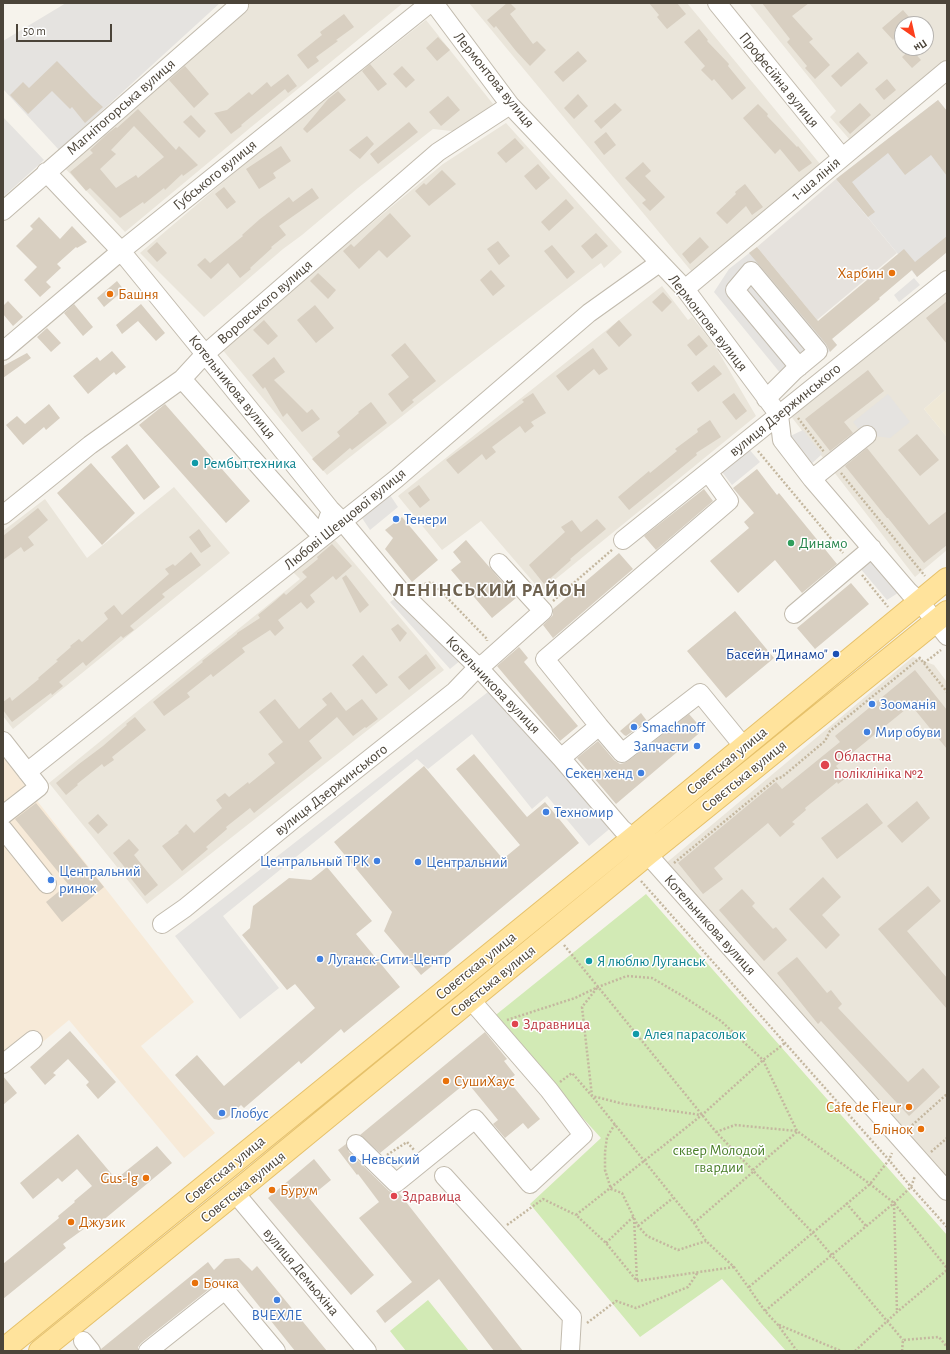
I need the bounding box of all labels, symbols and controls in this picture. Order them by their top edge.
scale bar [18,16,114,42]
north arrow [894,16,934,56]
text: 50 m [23,25,46,37]
street label: Лермонтова вулиця [450,28,538,132]
street label: Професійна вулиця [735,28,823,132]
text: Пн [912,37,929,54]
street label: Магнітогорська вулиця [63,55,179,159]
street label: Губського вулиця [170,136,260,214]
street label: 1-ша лінія [788,153,844,205]
street label: Воровського вулиця [214,256,316,348]
place label: Харбин [838,264,884,282]
marker: Харбин [887,268,897,278]
street label: Лермонтова вулиця [664,271,752,375]
place label: Башня [118,285,159,303]
marker: Башня [105,289,115,299]
street label: Котельникова вулиця [184,331,280,443]
street label: вулиця Дзержинського [725,359,845,461]
place label: Рембыттехника [203,454,296,472]
marker: Рембыттехника [190,458,200,468]
street label: Любові Шевцової вулиця [280,464,410,574]
place label: Тенери [404,510,447,528]
marker: Тенери [391,514,401,524]
place label: Динамо [799,534,848,552]
marker: Динамо [786,538,796,548]
district label: ЛЕНІНСЬКИЙ РАЙОН [393,579,587,601]
street label: Котельникова вулиця [442,632,544,738]
place label: Басейн "Динамо" [726,645,828,663]
marker: Басейн "Динамо" [831,649,841,659]
place label: Зооманія [880,695,936,713]
marker: Зооманія [867,699,877,709]
place label: Smachnoff [642,718,705,736]
marker: Smachnoff [629,722,639,732]
street label: Советская улица [683,723,771,799]
place label: Мир обуви [875,723,941,741]
marker: Мир обуви [862,727,872,737]
street label: Совєтська вулиця [698,736,790,816]
place label: Запчасти [634,737,689,755]
street label: вулиця Дзержинського [271,740,391,840]
marker: Запчасти [692,741,702,751]
place label: Областна поліклініка №2 [834,747,924,782]
marker: Областна поліклініка №2 [819,759,831,771]
place label: Секен хенд [565,764,633,782]
marker: Секен хенд [636,768,646,778]
place label: Техномир [554,803,613,821]
marker: Техномир [541,807,551,817]
place label: Центральный ТРК [260,852,369,870]
place label: Центральний [426,853,508,871]
marker: Центральный ТРК [372,856,382,866]
marker: Центральний [413,857,423,867]
place label: Центральний ринок [59,862,141,897]
street label: Котельникова вулиця [660,871,760,979]
marker: Центральний ринок [46,875,56,885]
street label: Советская улица [432,928,520,1004]
street label: Совєтська вулиця [447,941,539,1021]
place label: Луганск-Сити-Центр [328,950,451,968]
place label: Я люблю Луганськ [597,952,706,970]
marker: Луганск-Сити-Центр [315,954,325,964]
marker: Я люблю Луганськ [584,956,594,966]
place label: Здравница [523,1015,590,1033]
marker: Здравница [510,1019,520,1029]
place label: Алея парасольок [644,1025,746,1043]
marker: Алея парасольок [631,1029,641,1039]
place label: СушиХаус [454,1072,515,1090]
marker: СушиХаус [441,1076,451,1086]
place label: Cafe de Fleur [826,1098,901,1116]
marker: Cafe de Fleur [904,1102,914,1112]
place label: Глобус [230,1104,269,1122]
marker: Глобус [217,1108,227,1118]
place label: Блінок [872,1120,913,1138]
marker: Блінок [916,1124,926,1134]
street label: Советская улица [181,1132,269,1208]
park label: сквер Молодой гвардии [673,1141,765,1176]
street label: Совєтська вулиця [197,1147,289,1227]
place label: Невський [361,1150,420,1168]
marker: Невський [348,1154,358,1164]
place label: Gus-lg [100,1169,138,1187]
marker: Gus-lg [141,1173,151,1183]
place label: Бурум [280,1181,318,1199]
marker: Бурум [267,1185,277,1195]
place label: Здравица [402,1187,461,1205]
marker: Здравица [389,1191,399,1201]
place label: Джузик [79,1213,125,1231]
marker: Джузик [66,1217,76,1227]
street label: вулиця Демьохіна [259,1224,343,1320]
place label: Бочка [203,1274,239,1292]
marker: Бочка [190,1278,200,1288]
marker: ВЧЕХЛЕ [272,1295,282,1305]
place label: ВЧЕХЛЕ [252,1306,302,1324]

